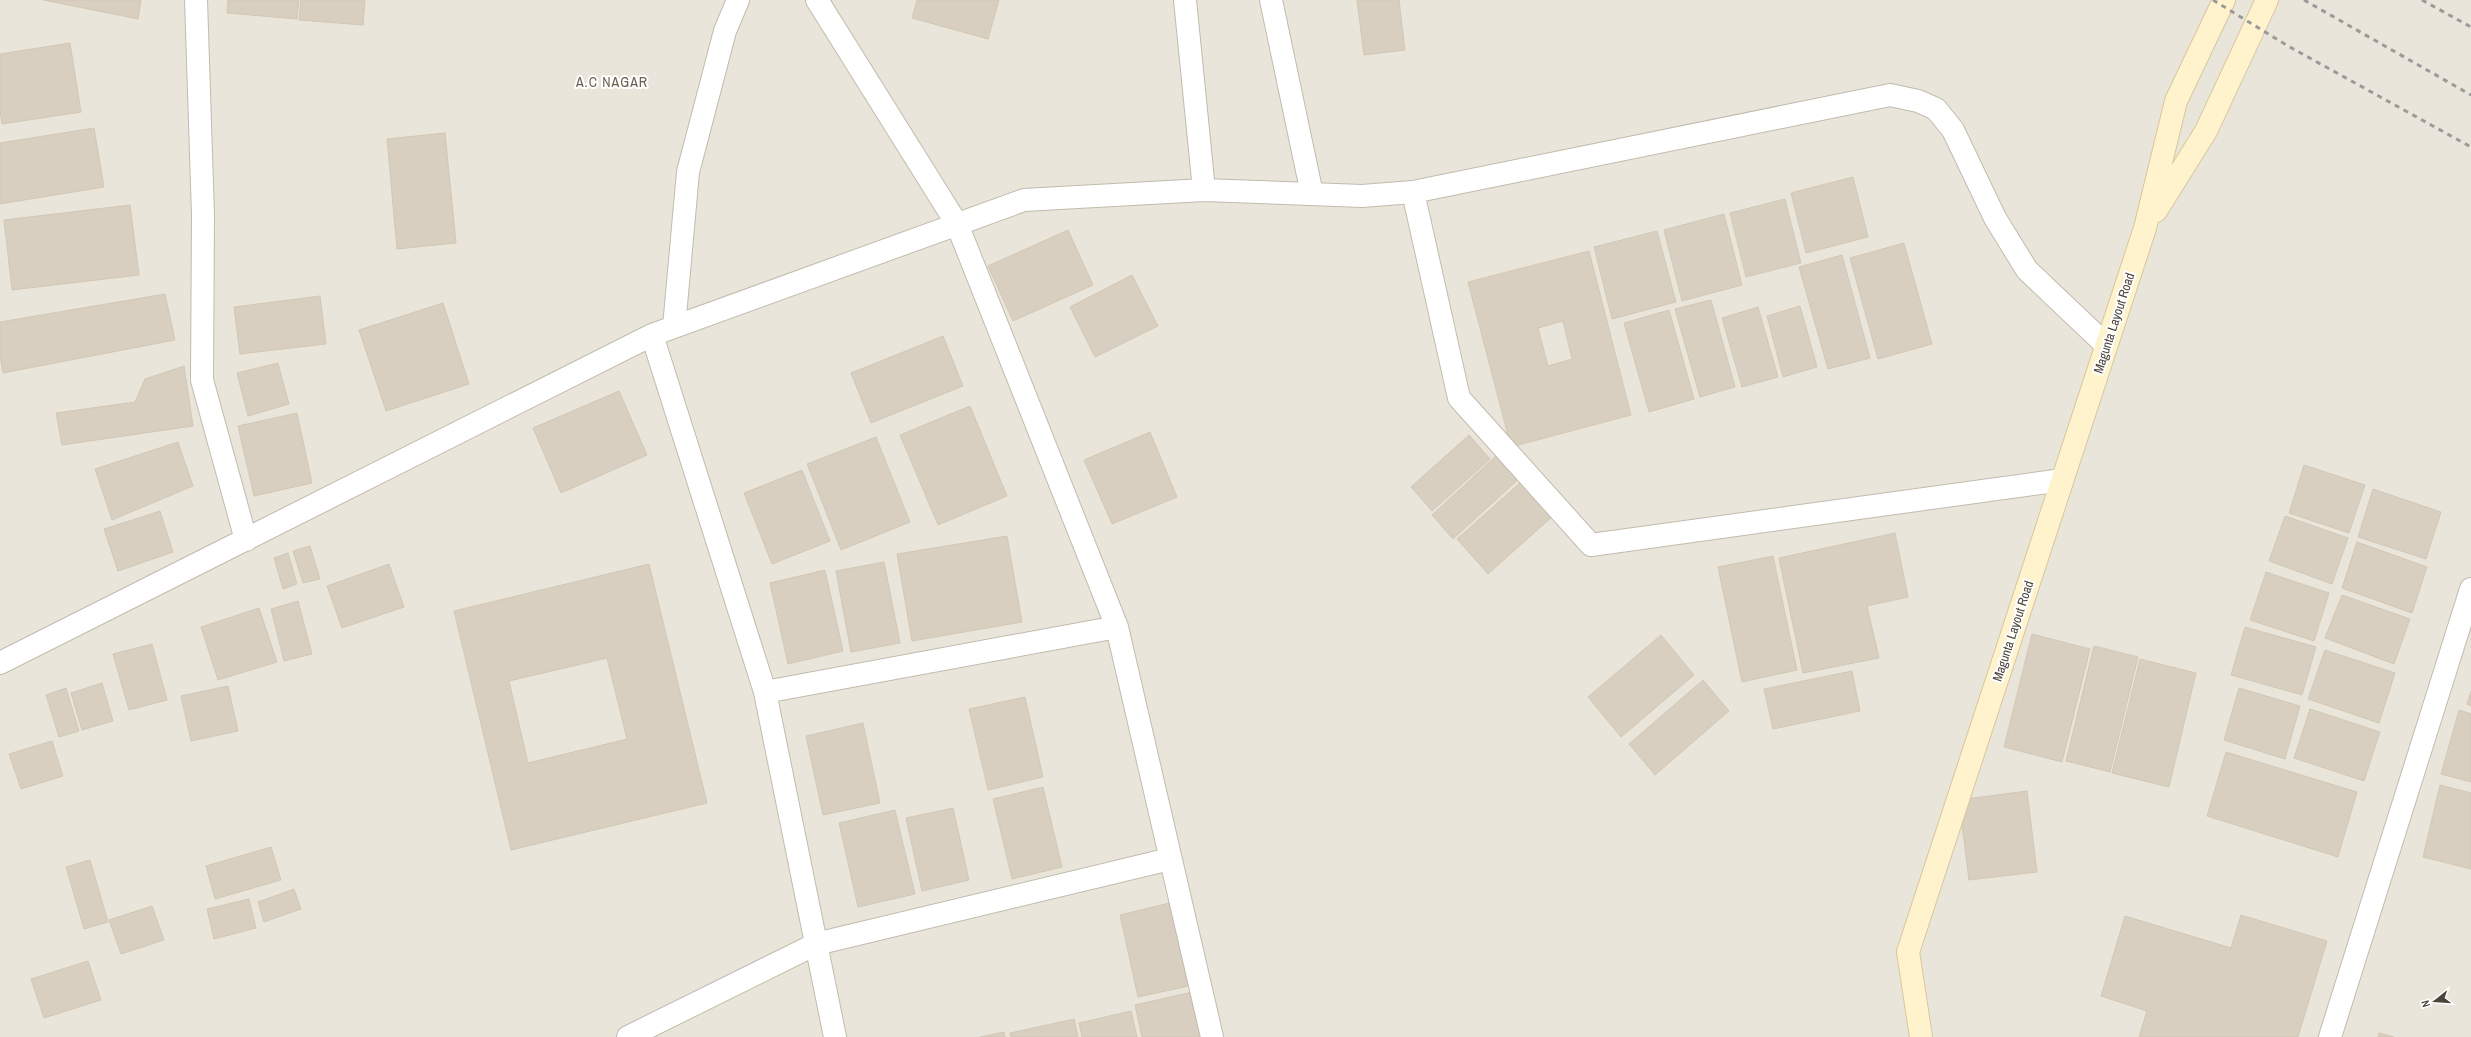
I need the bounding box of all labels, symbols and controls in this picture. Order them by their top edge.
district label: A.C NAGAR [575,73,648,91]
street label: Magunta Layout Road [2090,270,2138,376]
street label: Magunta Layout Road [1989,578,2037,684]
north arrow [2415,981,2455,1021]
text: N [2418,999,2433,1009]

